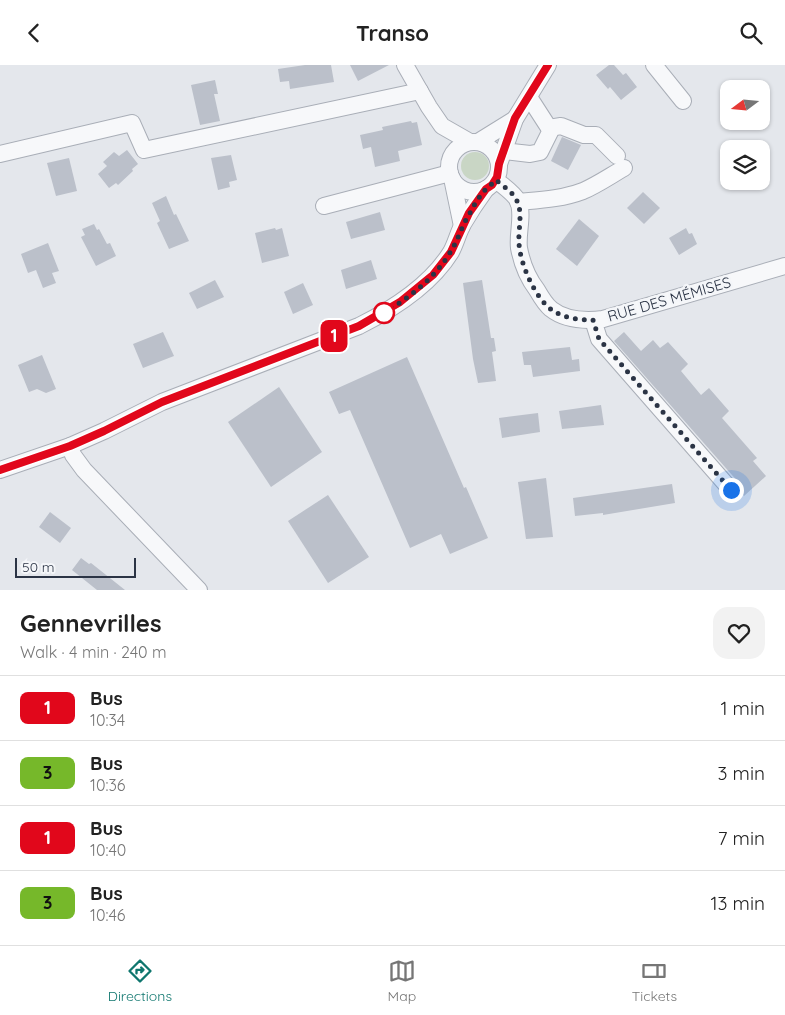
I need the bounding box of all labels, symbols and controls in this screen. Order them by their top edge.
icon: back [20,19,48,47]
text: Transo [356,19,429,47]
icon: search [737,19,765,47]
north arrow [720,80,770,130]
map controls [720,80,770,190]
button: layers [720,140,770,190]
street label: RUE DES MÉMISES [605,272,733,326]
unlabelled marker [373,302,395,324]
line badge: 1 [318,320,350,352]
text: 1 [330,324,338,347]
your location [719,478,744,503]
scale bar [15,555,136,578]
text: 50 m [22,558,55,576]
button: heart [713,607,765,659]
text: Gennevrilles [20,608,162,638]
text: Walk · 4 min · 240 m [20,642,167,662]
text: Bus [90,686,123,710]
text: 1 [44,696,51,719]
text: 1 min [720,696,765,720]
text: 10:34 [90,710,125,730]
text: Bus [90,751,123,775]
text: 3 [43,761,52,784]
text: 3 min [717,761,765,785]
text: 10:36 [90,775,125,795]
text: Bus [90,816,123,840]
text: 1 [44,826,51,849]
text: 7 min [718,826,765,850]
text: 10:40 [90,840,126,860]
text: Bus [90,881,123,905]
text: 3 [43,891,52,914]
text: 13 min [710,891,765,915]
text: 10:46 [90,905,125,925]
tab: Directions [108,957,172,1005]
tab: Map [388,957,416,1005]
tab: Tickets [632,957,677,1005]

